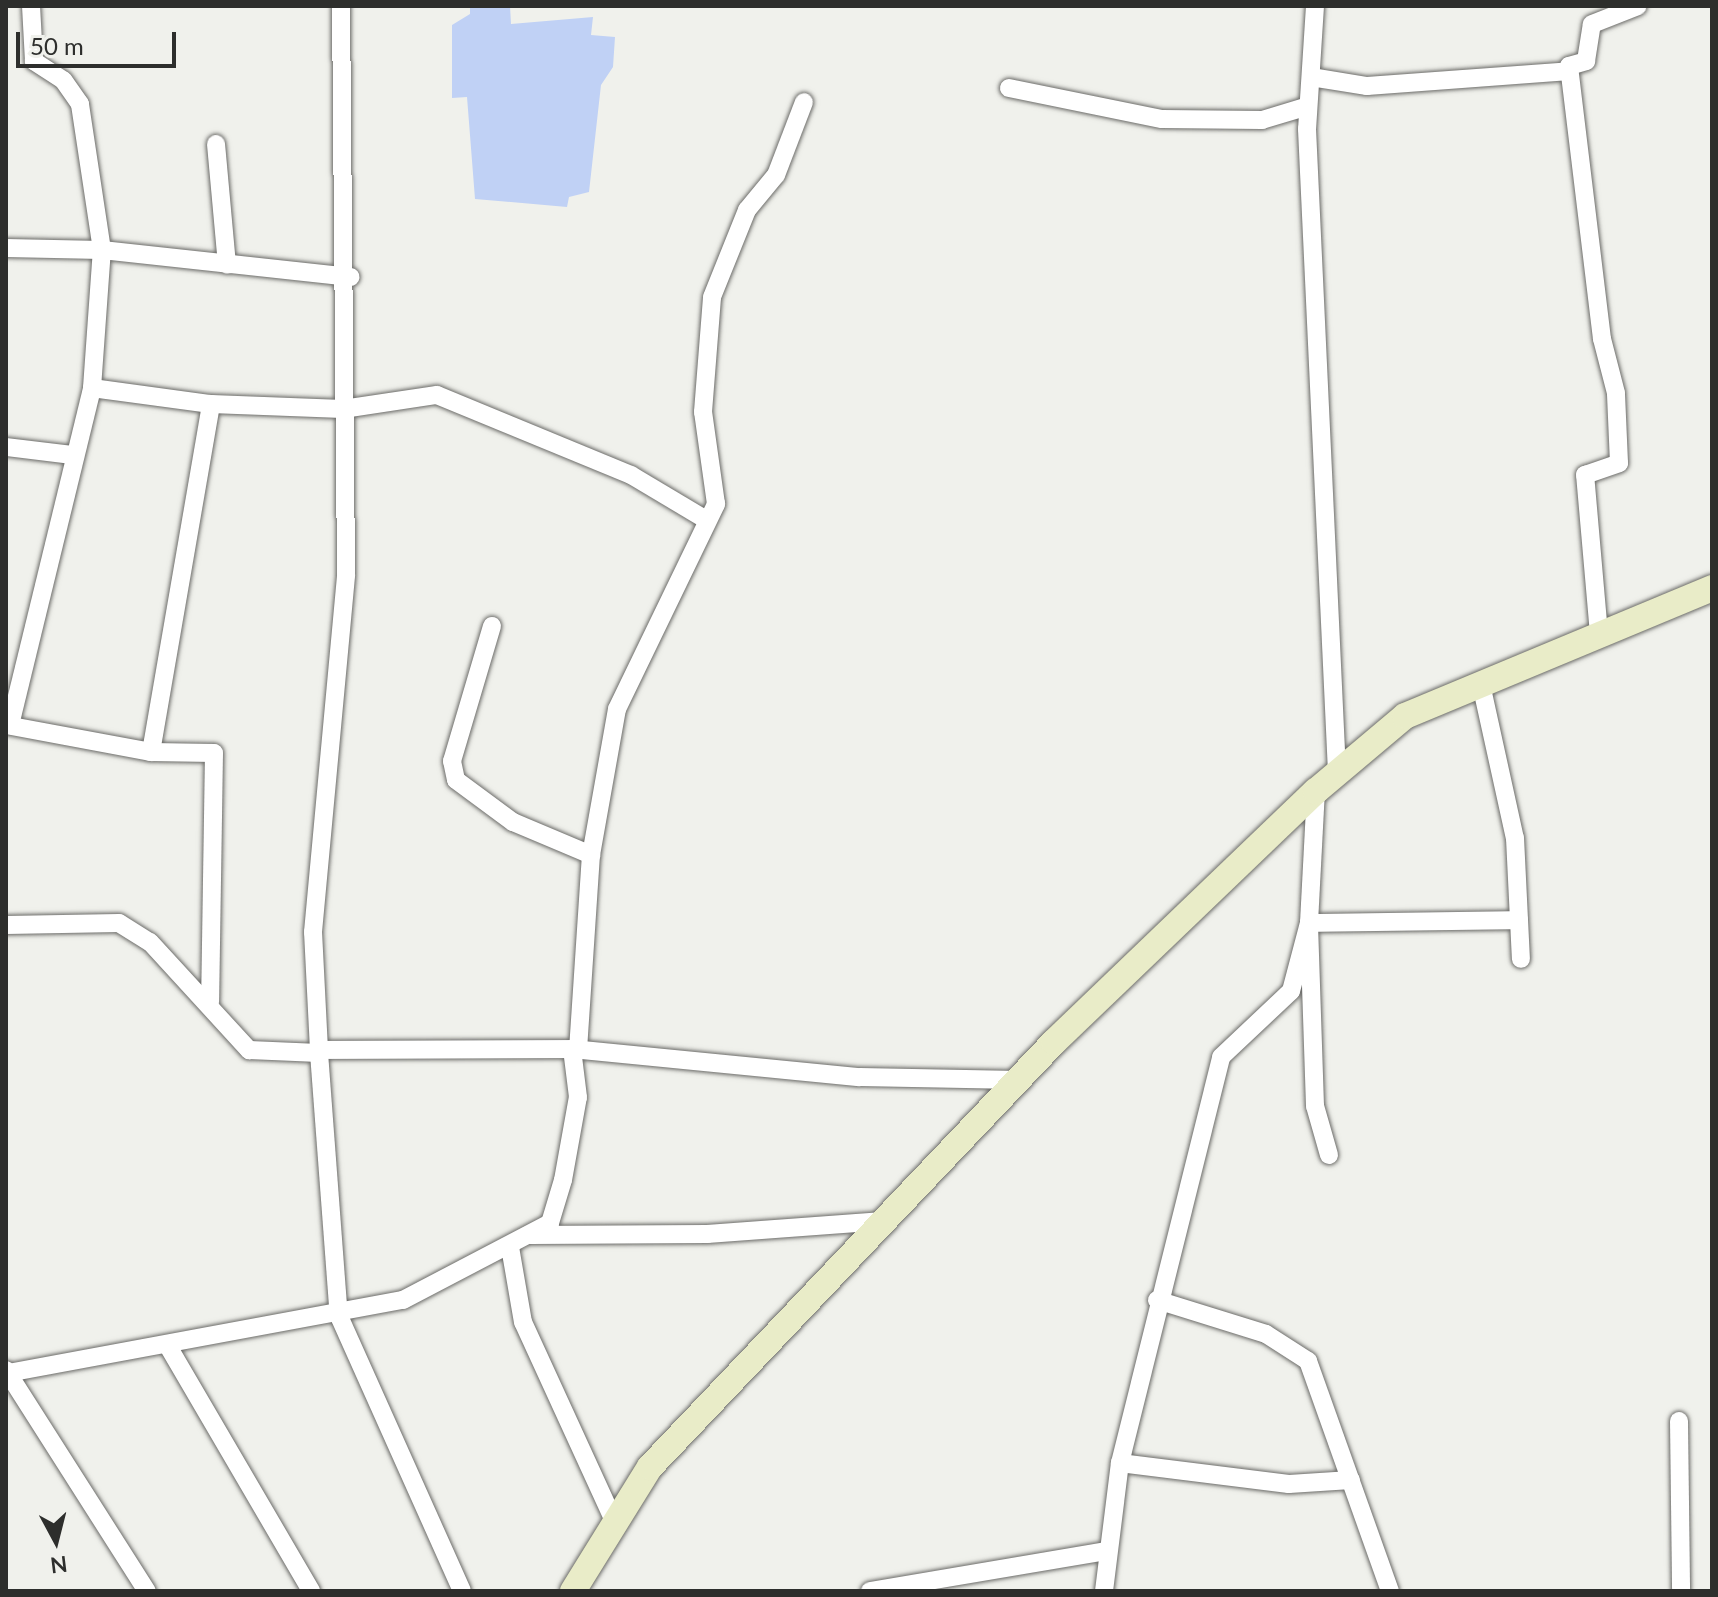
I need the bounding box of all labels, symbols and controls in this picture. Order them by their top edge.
scale bar [20,16,180,66]
text: 50 m [30,31,84,60]
north arrow [16,1501,96,1581]
text: N [49,1551,69,1580]

